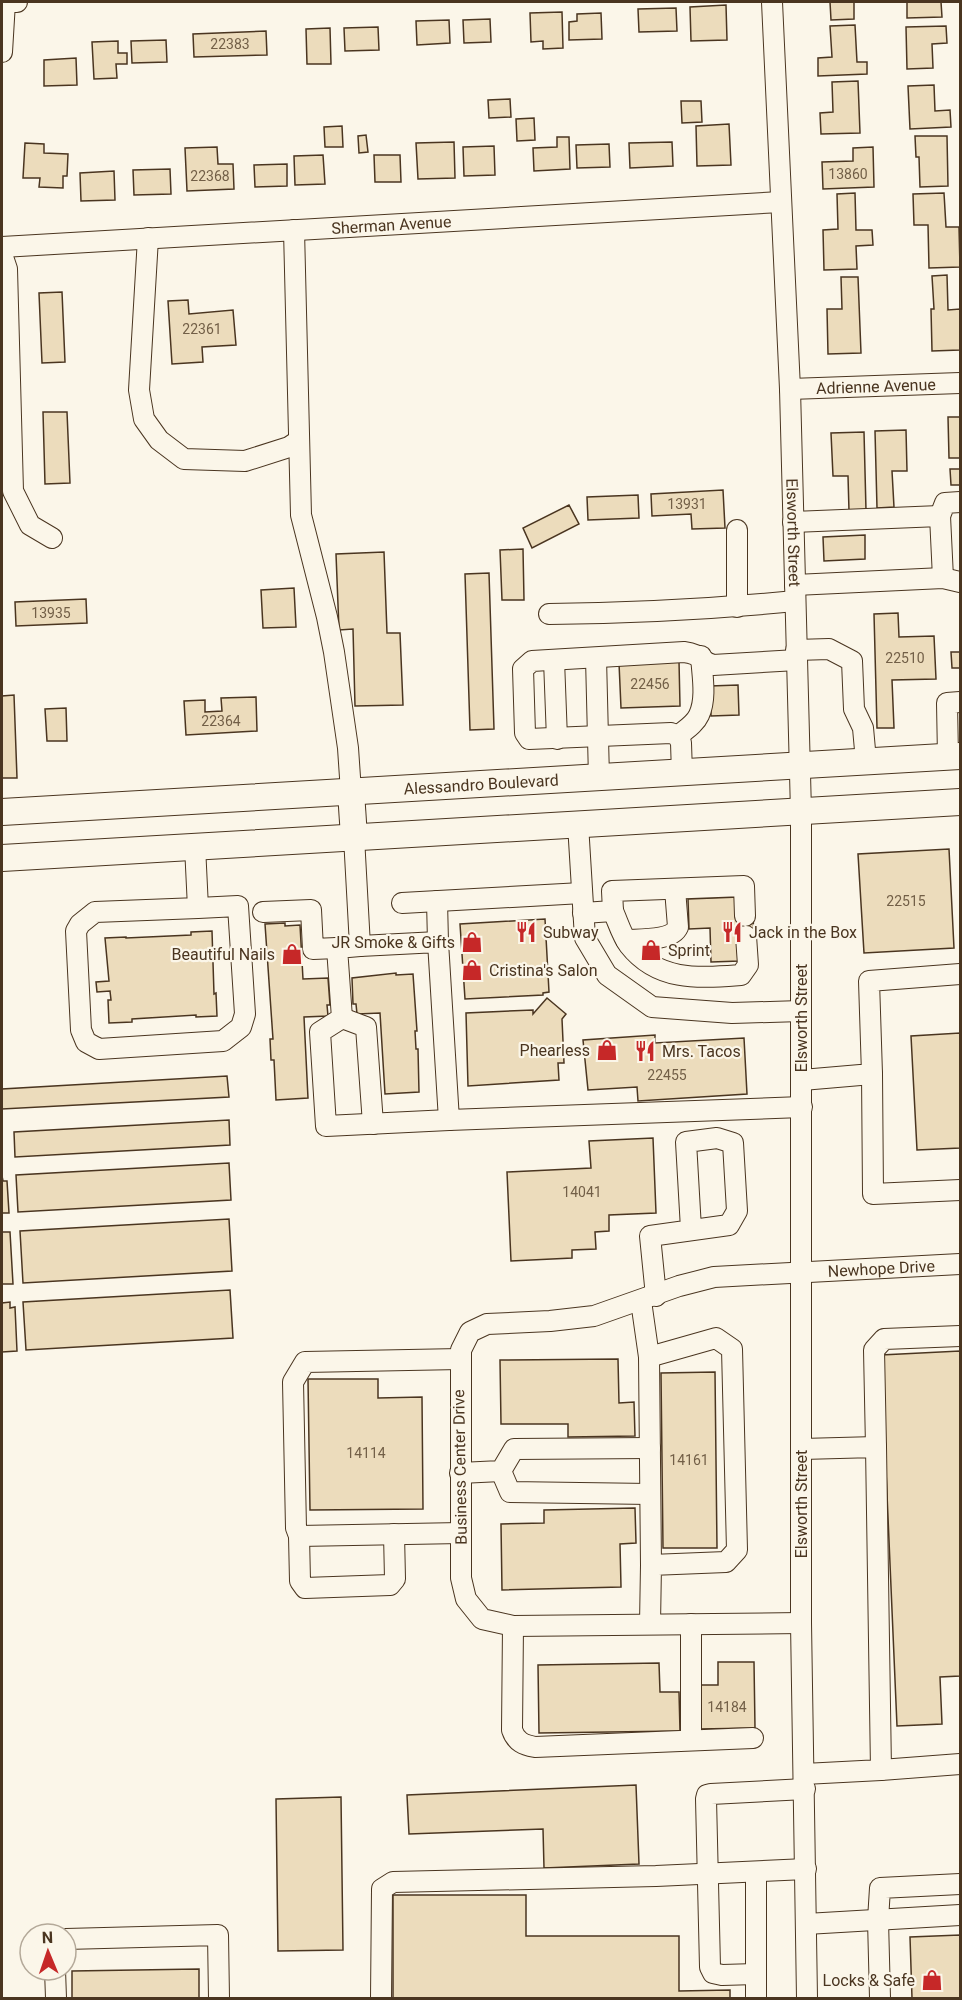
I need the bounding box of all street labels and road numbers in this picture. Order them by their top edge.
street label: Sherman Avenue [331,212,452,237]
street label: Adrienne Avenue [816,374,936,398]
street label: Elsworth Street [783,478,805,587]
street label: Alessandro Boulevard [403,770,559,798]
street label: Elsworth Street [792,964,811,1072]
street label: Newhope Drive [827,1256,935,1280]
street label: Business Center Drive [449,1389,471,1545]
street label: Elsworth Street [792,1450,811,1558]

